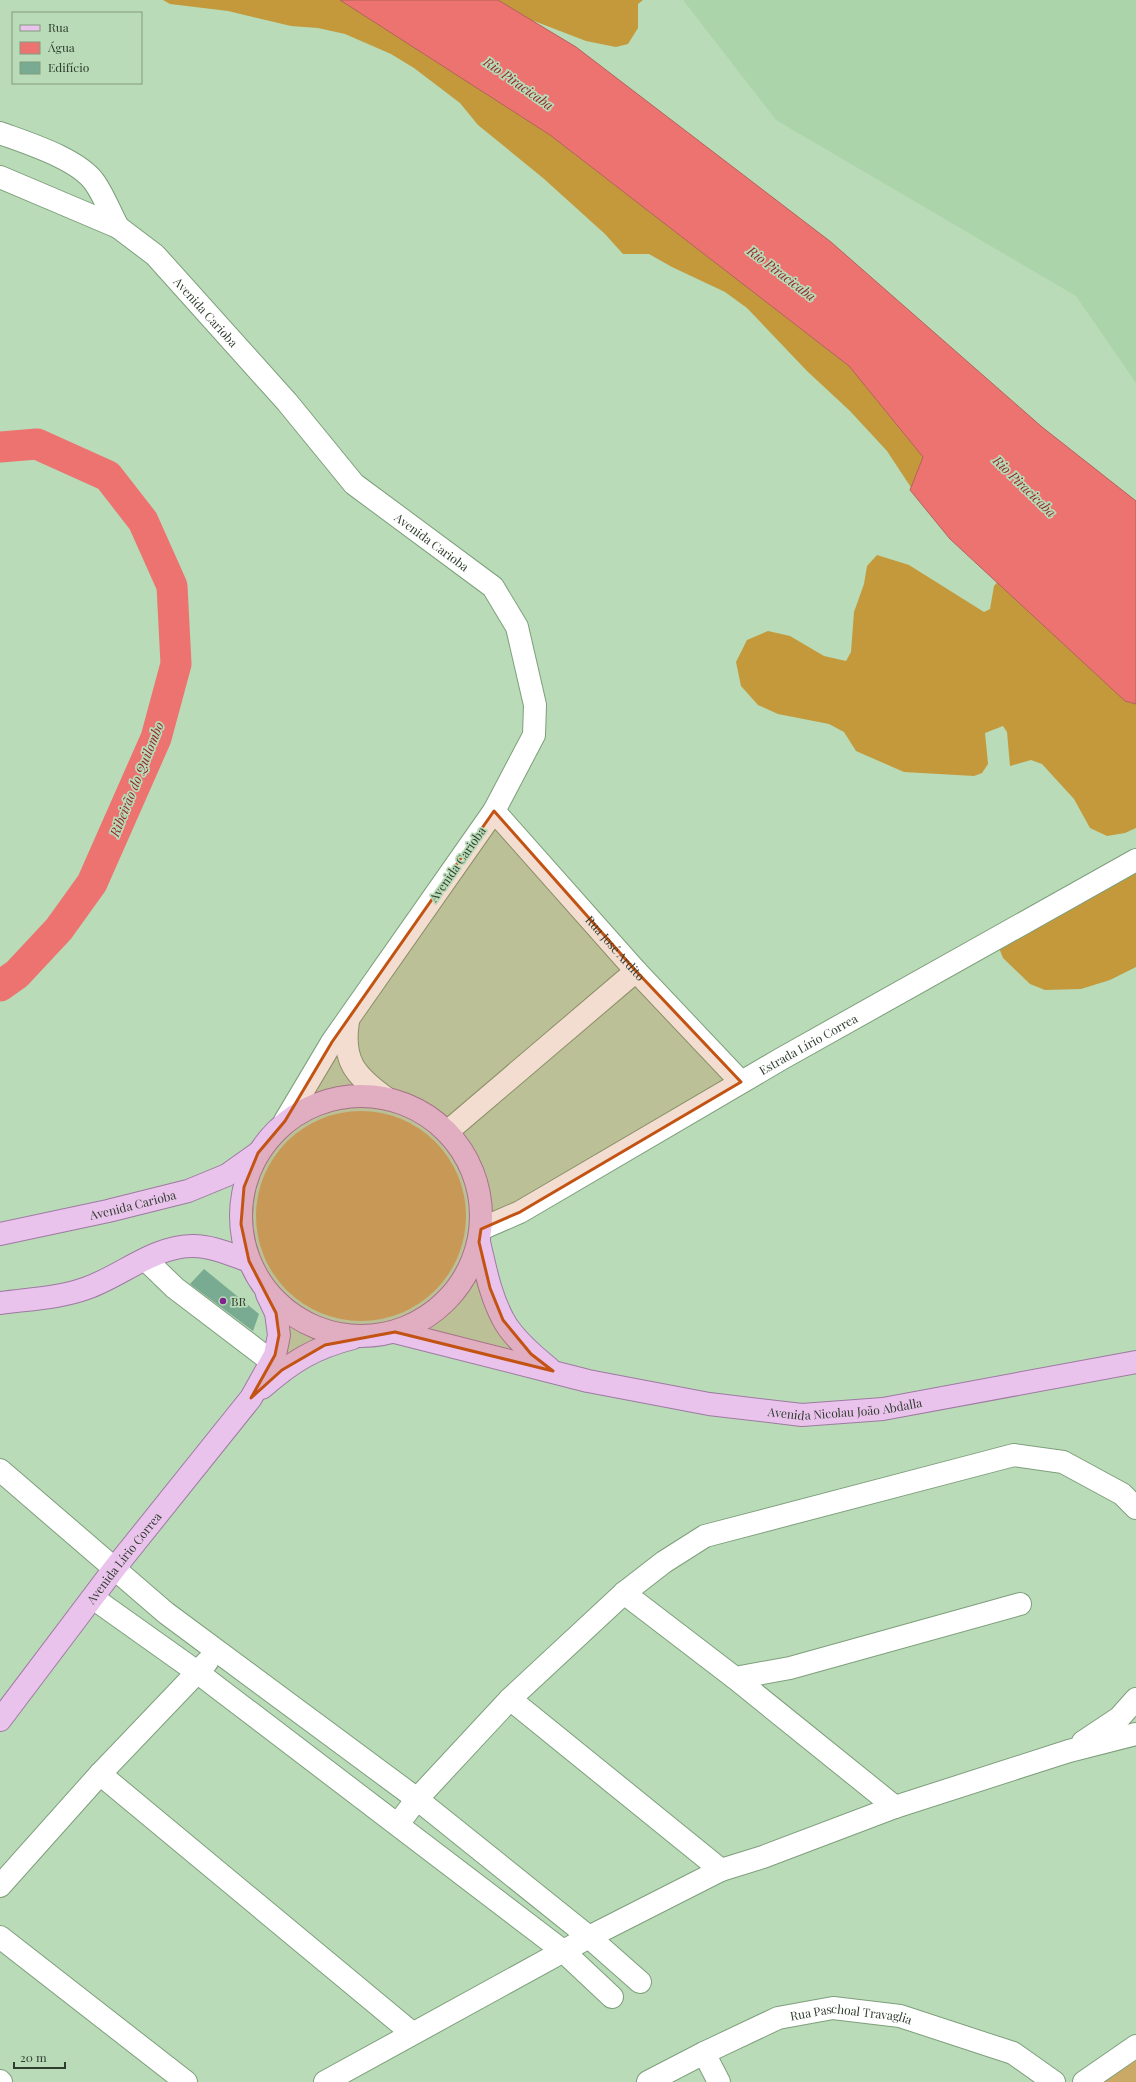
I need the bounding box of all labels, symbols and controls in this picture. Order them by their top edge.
legend [12,12,142,84]
text: Rua [48,19,69,35]
text: Água [47,39,75,55]
water label: Rio Piracicaba [480,52,557,113]
text: Edifício [48,59,90,75]
water label: Rio Piracicaba [744,241,820,304]
street label: Avenida Carioba [170,273,242,350]
water label: Rio Piracicaba [989,451,1060,520]
street label: Avenida Carioba [391,508,472,574]
water label: Ribeirão do Quilombo [105,719,167,840]
street label: Avenida Carioba [425,823,489,906]
street label: Rua José Ardito [582,912,649,984]
street label: Estrada Lírio Correa [756,1010,860,1078]
street label: Avenida Carioba [87,1186,178,1223]
place label: BR [231,1293,246,1309]
marker: BR [218,1296,228,1306]
street label: Avenida Nicolau João Abdalla [766,1394,923,1423]
street label: Avenida Lírio Correa [82,1509,165,1608]
street label: Rua Paschoal Travaglia [789,2000,914,2027]
scale bar [14,2044,65,2070]
text: 20 m [20,2049,47,2065]

